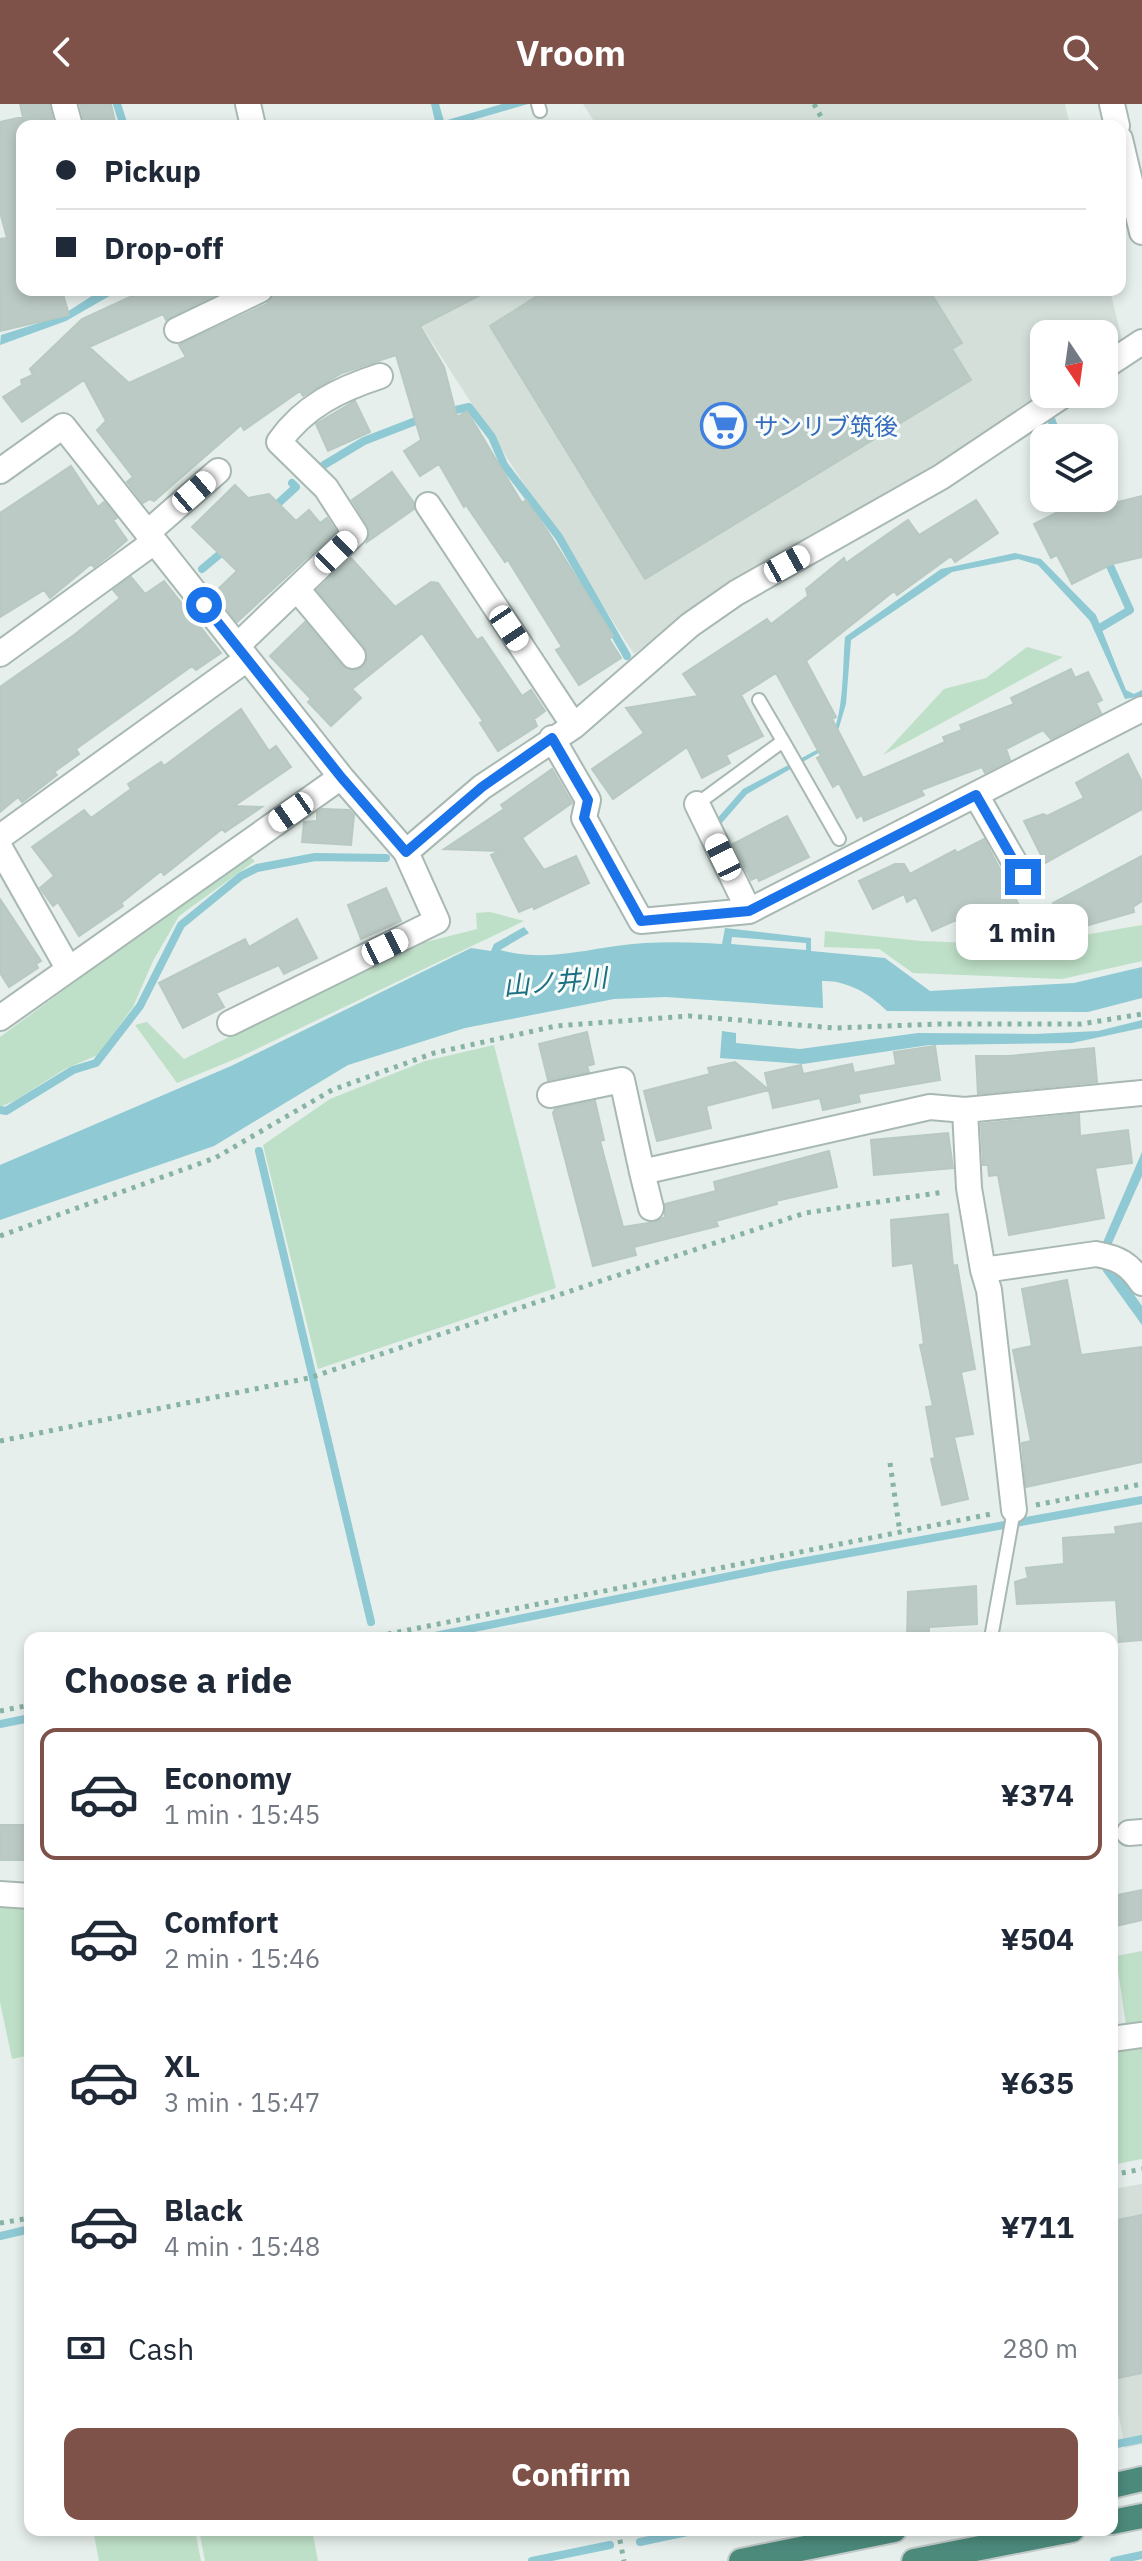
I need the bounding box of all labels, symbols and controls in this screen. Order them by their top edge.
text: Vroom [516,29,626,76]
icon: back [40,30,84,74]
icon: search [1058,30,1102,74]
text: Pickup [104,151,201,190]
text: Drop-off [104,228,223,267]
north arrow [1030,320,1118,408]
map controls [1030,320,1118,512]
supermarket icon: サンリブ筑後 [699,402,747,450]
place label: サンリブ筑後 [754,410,898,442]
button: layers [1030,424,1118,512]
car [168,467,220,517]
car [310,527,362,577]
car [760,542,814,586]
route start [186,587,222,623]
car [486,601,532,655]
car [264,788,318,836]
car [702,830,744,884]
route end [1005,859,1041,895]
callout: 1 min [957,905,1089,961]
text: 1 min [988,915,1056,949]
car [358,926,412,968]
water label: 山ノ井川 [502,959,611,1002]
text: Choose a ride [64,1656,292,1703]
icon: car [68,1758,140,1830]
text: Economy [164,1758,292,1797]
text: ¥374 [1001,1775,1074,1814]
text: 1 min · 15:45 [164,1797,320,1831]
icon: car [68,1902,140,1974]
text: Comfort [164,1902,279,1941]
text: ¥504 [1001,1919,1074,1958]
text: 2 min · 15:46 [164,1941,320,1975]
icon: car [68,2046,140,2118]
text: XL [164,2046,200,2085]
text: ¥635 [1001,2063,1074,2102]
text: 3 min · 15:47 [164,2085,320,2119]
icon: car [68,2190,140,2262]
text: Black [164,2190,243,2229]
text: ¥711 [1001,2207,1074,2246]
text: 4 min · 15:48 [164,2229,320,2263]
icon: cash [64,2326,108,2370]
text: Cash [128,2329,194,2368]
text: 280 m [1002,2331,1078,2365]
button: Confirm [64,2428,1078,2520]

